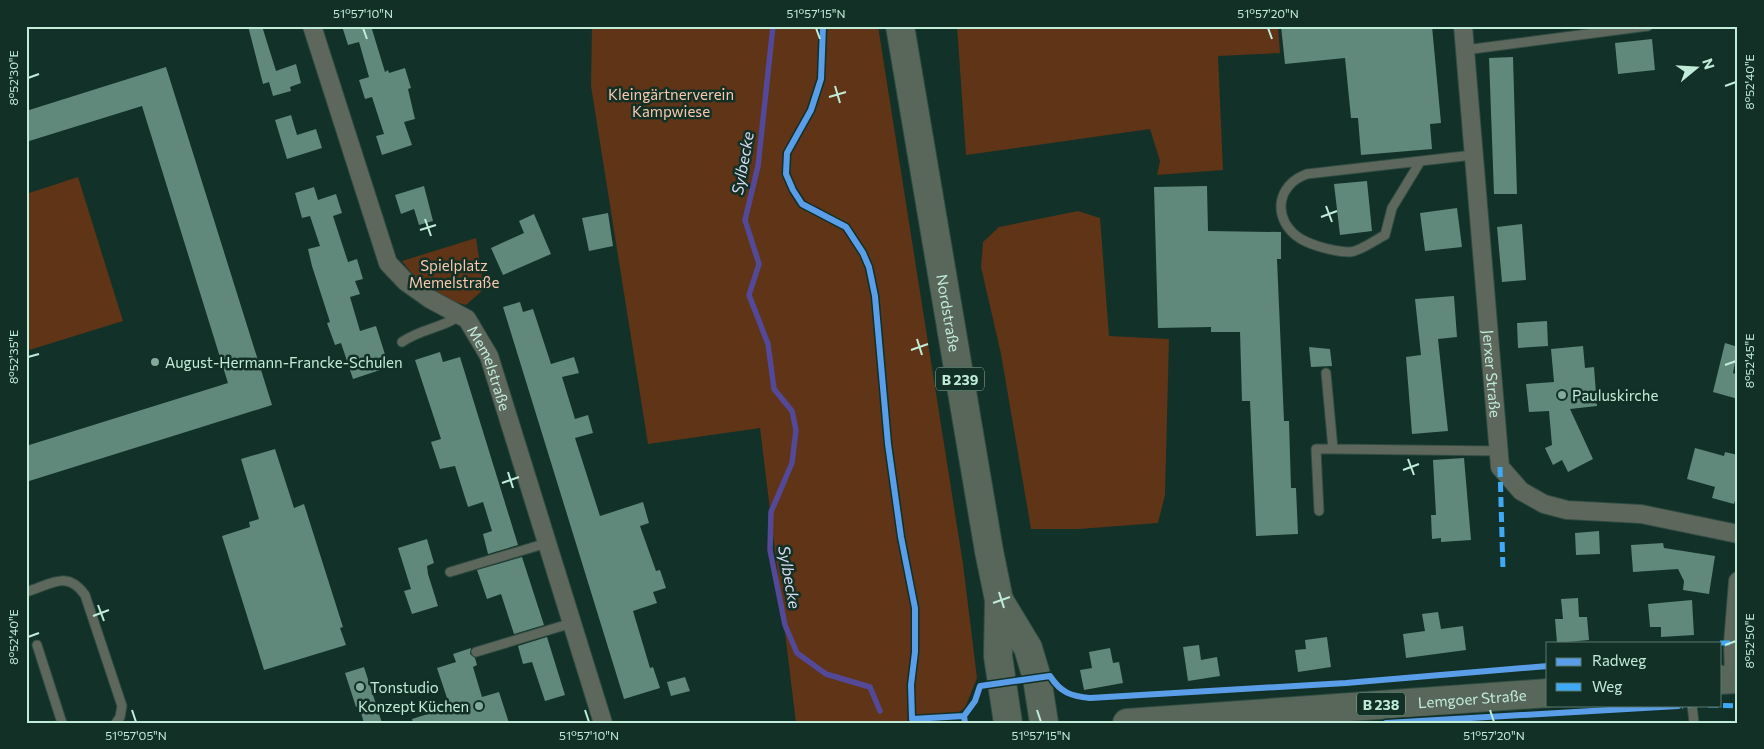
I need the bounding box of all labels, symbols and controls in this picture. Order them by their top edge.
text: 51°57'10"N [333,6,393,20]
text: 51°57'15"N [787,6,845,20]
text: 51°57'20"N [1237,6,1299,20]
north arrow [1672,42,1722,92]
text: 8°52'30"E [6,50,20,106]
text: 8°52'40"E [1742,54,1756,110]
text: N [1699,56,1719,71]
park label: Kleingärtnerverein Kampwiese [608,85,734,120]
water label: Sylbecke [727,129,757,196]
park label: Spielplatz Memelstraße [409,256,499,291]
street label: Nordstraße [933,273,964,353]
street label: Memelstraße [464,322,514,413]
street label: Jerxer Straße [1480,329,1505,419]
text: 8°52'35"E [6,330,20,384]
text: 8°52'45"E [1742,334,1756,388]
place label: August-Hermann-Francke-Schulen [165,353,403,371]
marker: August-Hermann-Francke-Schulen [149,356,161,368]
road number: B 239 [936,368,984,390]
place label: Pauluskirche [1572,386,1658,404]
marker: Pauluskirche [1556,389,1568,401]
water label: Sylbecke [775,544,805,611]
text: 8°52'40"E [6,609,20,665]
text: 8°52'50"E [1742,613,1756,669]
legend [1546,642,1722,706]
text: Radweg [1592,651,1646,669]
text: Weg [1592,677,1622,695]
place label: Tonstudio [370,678,439,696]
marker: Tonstudio [354,681,366,693]
street label: Lemgoer Straße [1417,686,1527,711]
road number: B 238 [1357,692,1405,716]
place label: Konzept Küchen [358,697,469,715]
marker: Konzept Küchen [473,700,485,712]
text: 51°57'05"N [105,728,167,742]
text: 51°57'10"N [559,728,619,742]
text: 51°57'15"N [1012,728,1070,742]
text: 51°57'20"N [1463,728,1525,742]

